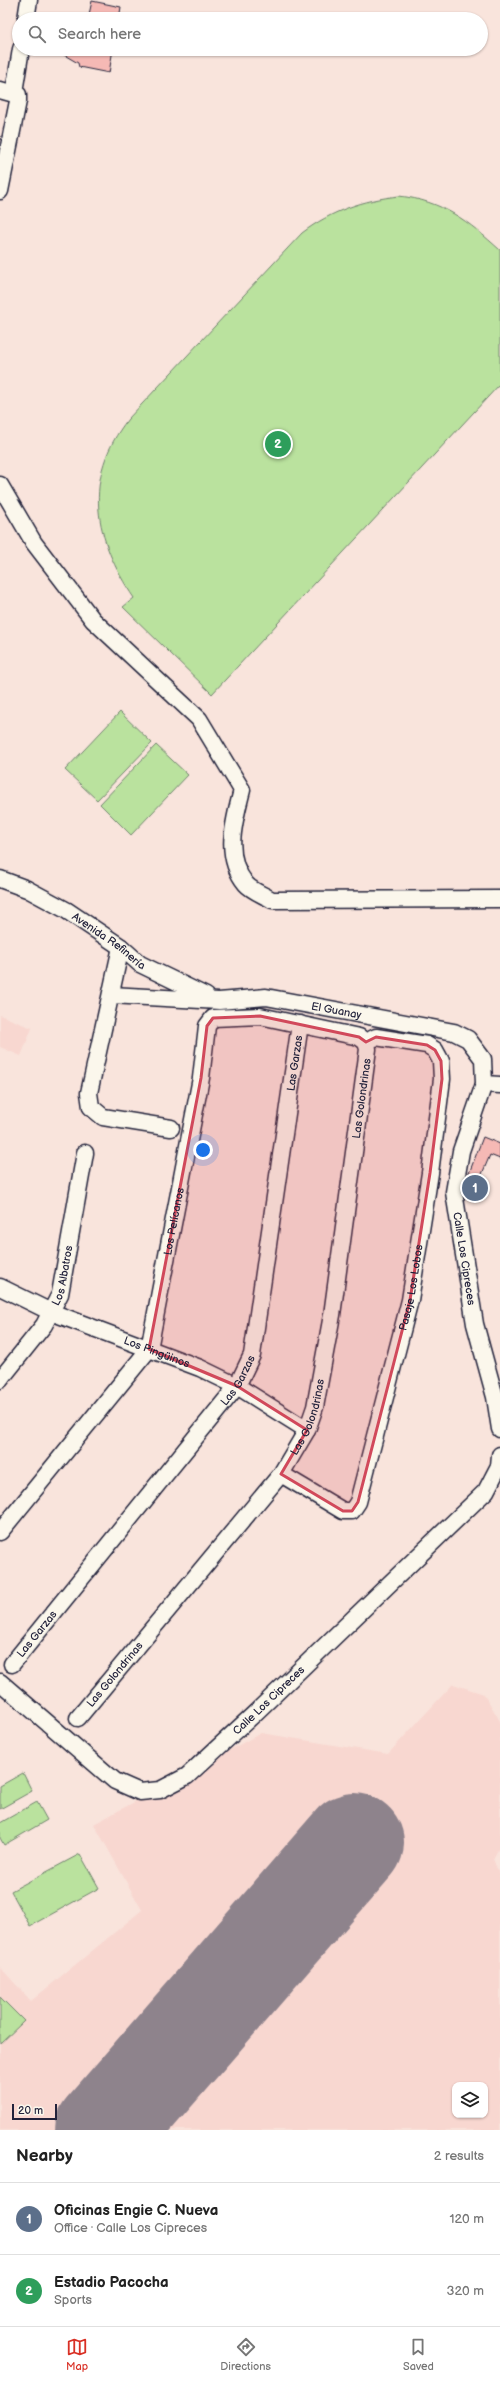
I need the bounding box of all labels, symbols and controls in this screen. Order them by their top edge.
search box [12,12,488,56]
icon: search [26,23,48,45]
text: Search here [58,25,141,44]
pin: 2 [265,429,291,459]
street label: Avenida Refinería [70,910,147,972]
street label: El Guanay [310,1000,363,1022]
street label: Las Garzas [284,1034,305,1092]
street label: Las Golondrinas [350,1057,374,1139]
your location [193,1140,213,1160]
pin: 1 [462,1173,488,1203]
street label: Los Pelícanos [161,1186,187,1256]
street label: Calle Los Cipreces [450,1211,478,1307]
street label: Pasaje Los Lobos [396,1243,426,1332]
street label: Los Albatros [49,1244,76,1308]
street label: Los Pingüinos [122,1334,192,1371]
street label: Las Garzas [218,1353,258,1408]
street label: Las Golondrinas [288,1377,327,1458]
street label: Las Garzas [14,1608,60,1660]
street label: Las Golondrinas [84,1639,146,1710]
street label: Calle Los Cipreces [230,1663,308,1737]
map controls [452,2082,488,2118]
button: layers [452,2082,488,2118]
scale bar [12,2102,57,2121]
text: 20 m [18,2104,43,2117]
text: Nearby [16,2146,73,2166]
text: 2 results [434,2148,484,2164]
text: Oficinas Engie C. Nueva [54,2201,218,2220]
text: 1 [26,2211,32,2227]
text: 120 m [449,2211,484,2227]
text: Office · Calle Los Cipreces [54,2220,207,2236]
text: Estadio Pacocha [54,2273,169,2292]
text: 2 [25,2283,33,2299]
text: 320 m [446,2283,484,2299]
text: Sports [54,2292,92,2308]
tab: Map [66,2336,88,2373]
tab: Directions [220,2336,271,2373]
tab: Saved [403,2336,434,2373]

